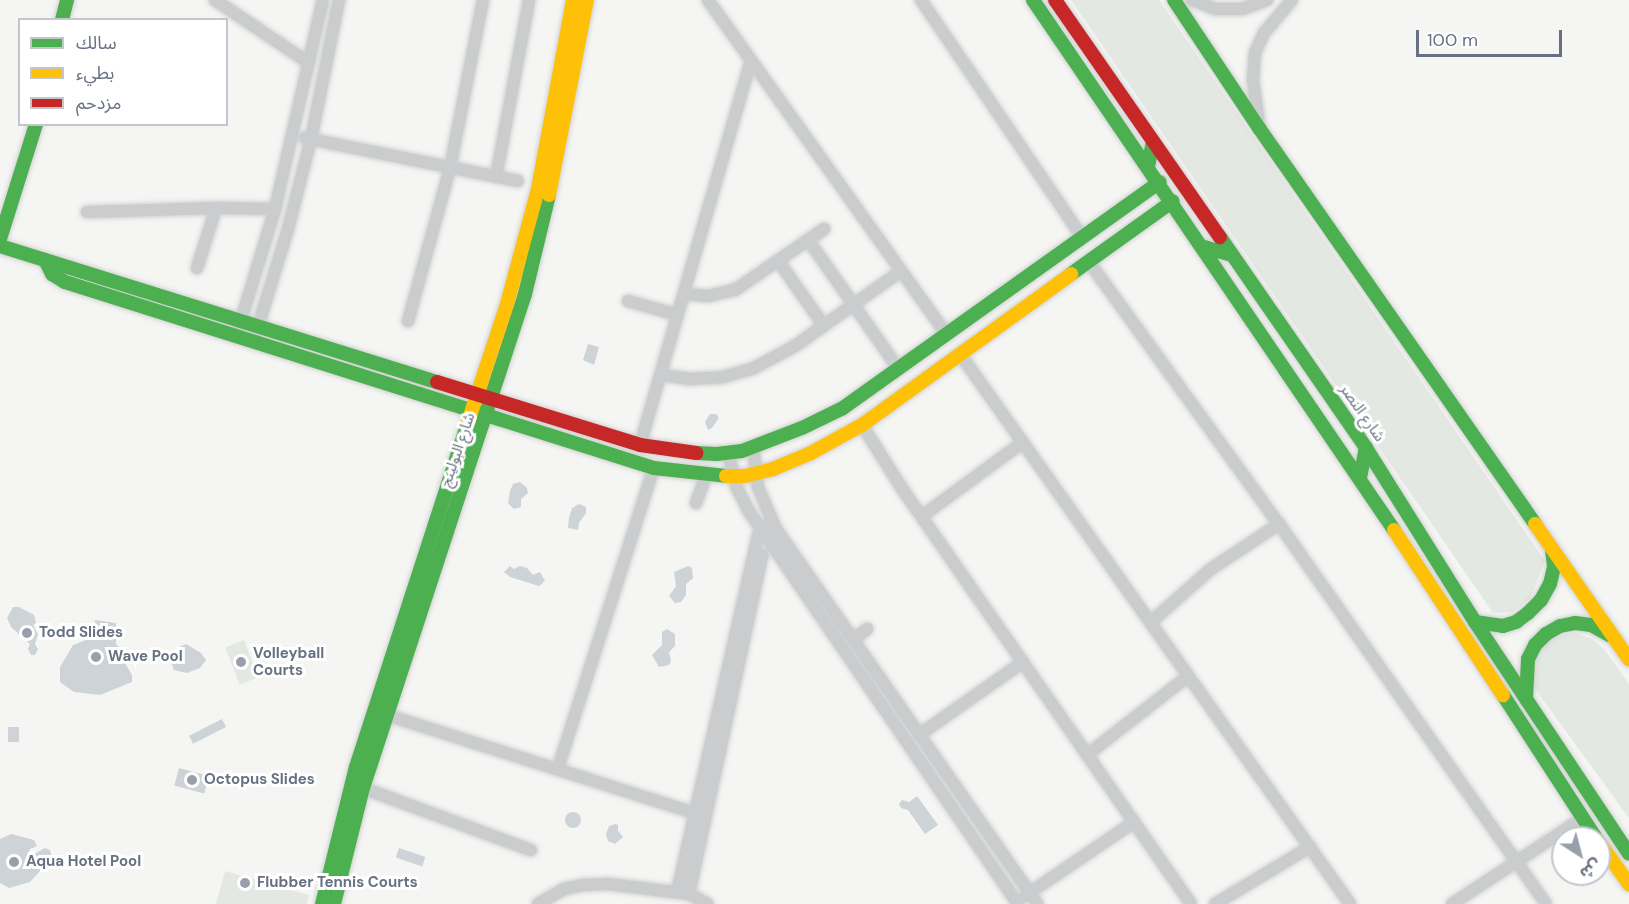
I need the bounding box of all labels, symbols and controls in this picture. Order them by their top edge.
legend [18,18,228,126]
scale bar [1419,18,1564,56]
text: 100 m [1427,28,1478,52]
text: سالك [76,31,117,55]
text: بطيء [76,61,114,85]
text: مزدحم [76,91,121,115]
street label: شارع النصر [1336,381,1388,445]
street label: شارع البولينج [437,411,479,489]
place label: Todd Slides [39,624,123,642]
marker: Todd Slides [20,626,34,640]
place label: Volleyball Courts [253,644,324,679]
place label: Wave Pool [108,648,183,666]
marker: Wave Pool [89,650,103,664]
marker: Volleyball Courts [234,655,248,669]
place label: Octopus Slides [204,771,315,789]
marker: Octopus Slides [185,773,199,787]
north arrow [1551,826,1611,886]
place label: Aqua Hotel Pool [26,853,141,871]
text: ش [1576,854,1606,884]
marker: Aqua Hotel Pool [7,855,21,869]
place label: Flubber Tennis Courts [257,874,418,892]
marker: Flubber Tennis Courts [238,876,252,890]

